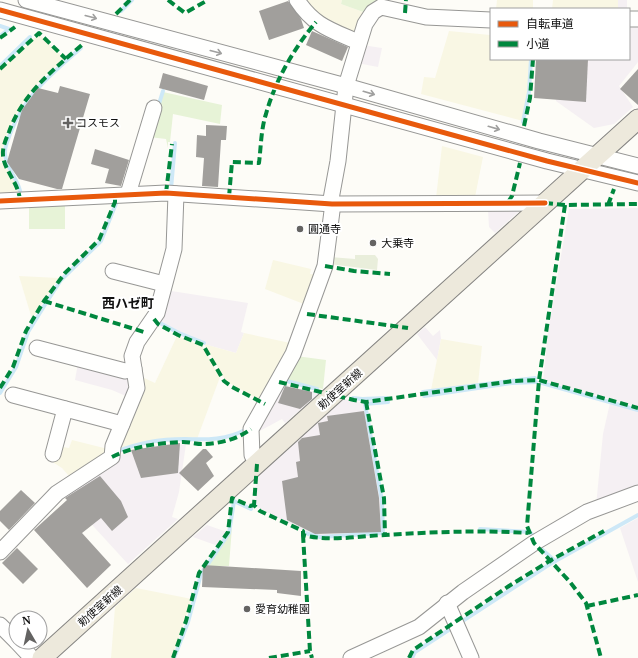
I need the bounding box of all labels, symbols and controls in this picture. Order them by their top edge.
legend [490,8,630,60]
one-way arrow [84,14,97,22]
text: 自転車道 [526,16,574,31]
text: 小道 [526,36,550,51]
one-way arrow [210,48,223,56]
one-way arrow [362,90,375,97]
place label: コスモス [76,116,120,130]
marker: コスモス [63,118,73,128]
one-way arrow [487,125,500,132]
place label: 圓通寺 [308,222,341,236]
marker: 圓通寺 [295,224,305,234]
place label: 大乗寺 [381,236,414,250]
marker: 大乗寺 [368,238,378,248]
district label: 西ハゼ町 [102,294,154,312]
street label: 勅使室新線 [315,365,365,413]
street label: 勅使室新線 [75,582,125,630]
place label: 愛育幼稚園 [255,602,310,616]
marker: 愛育幼稚園 [242,604,252,614]
north arrow [8,610,48,650]
text: N [21,612,32,628]

